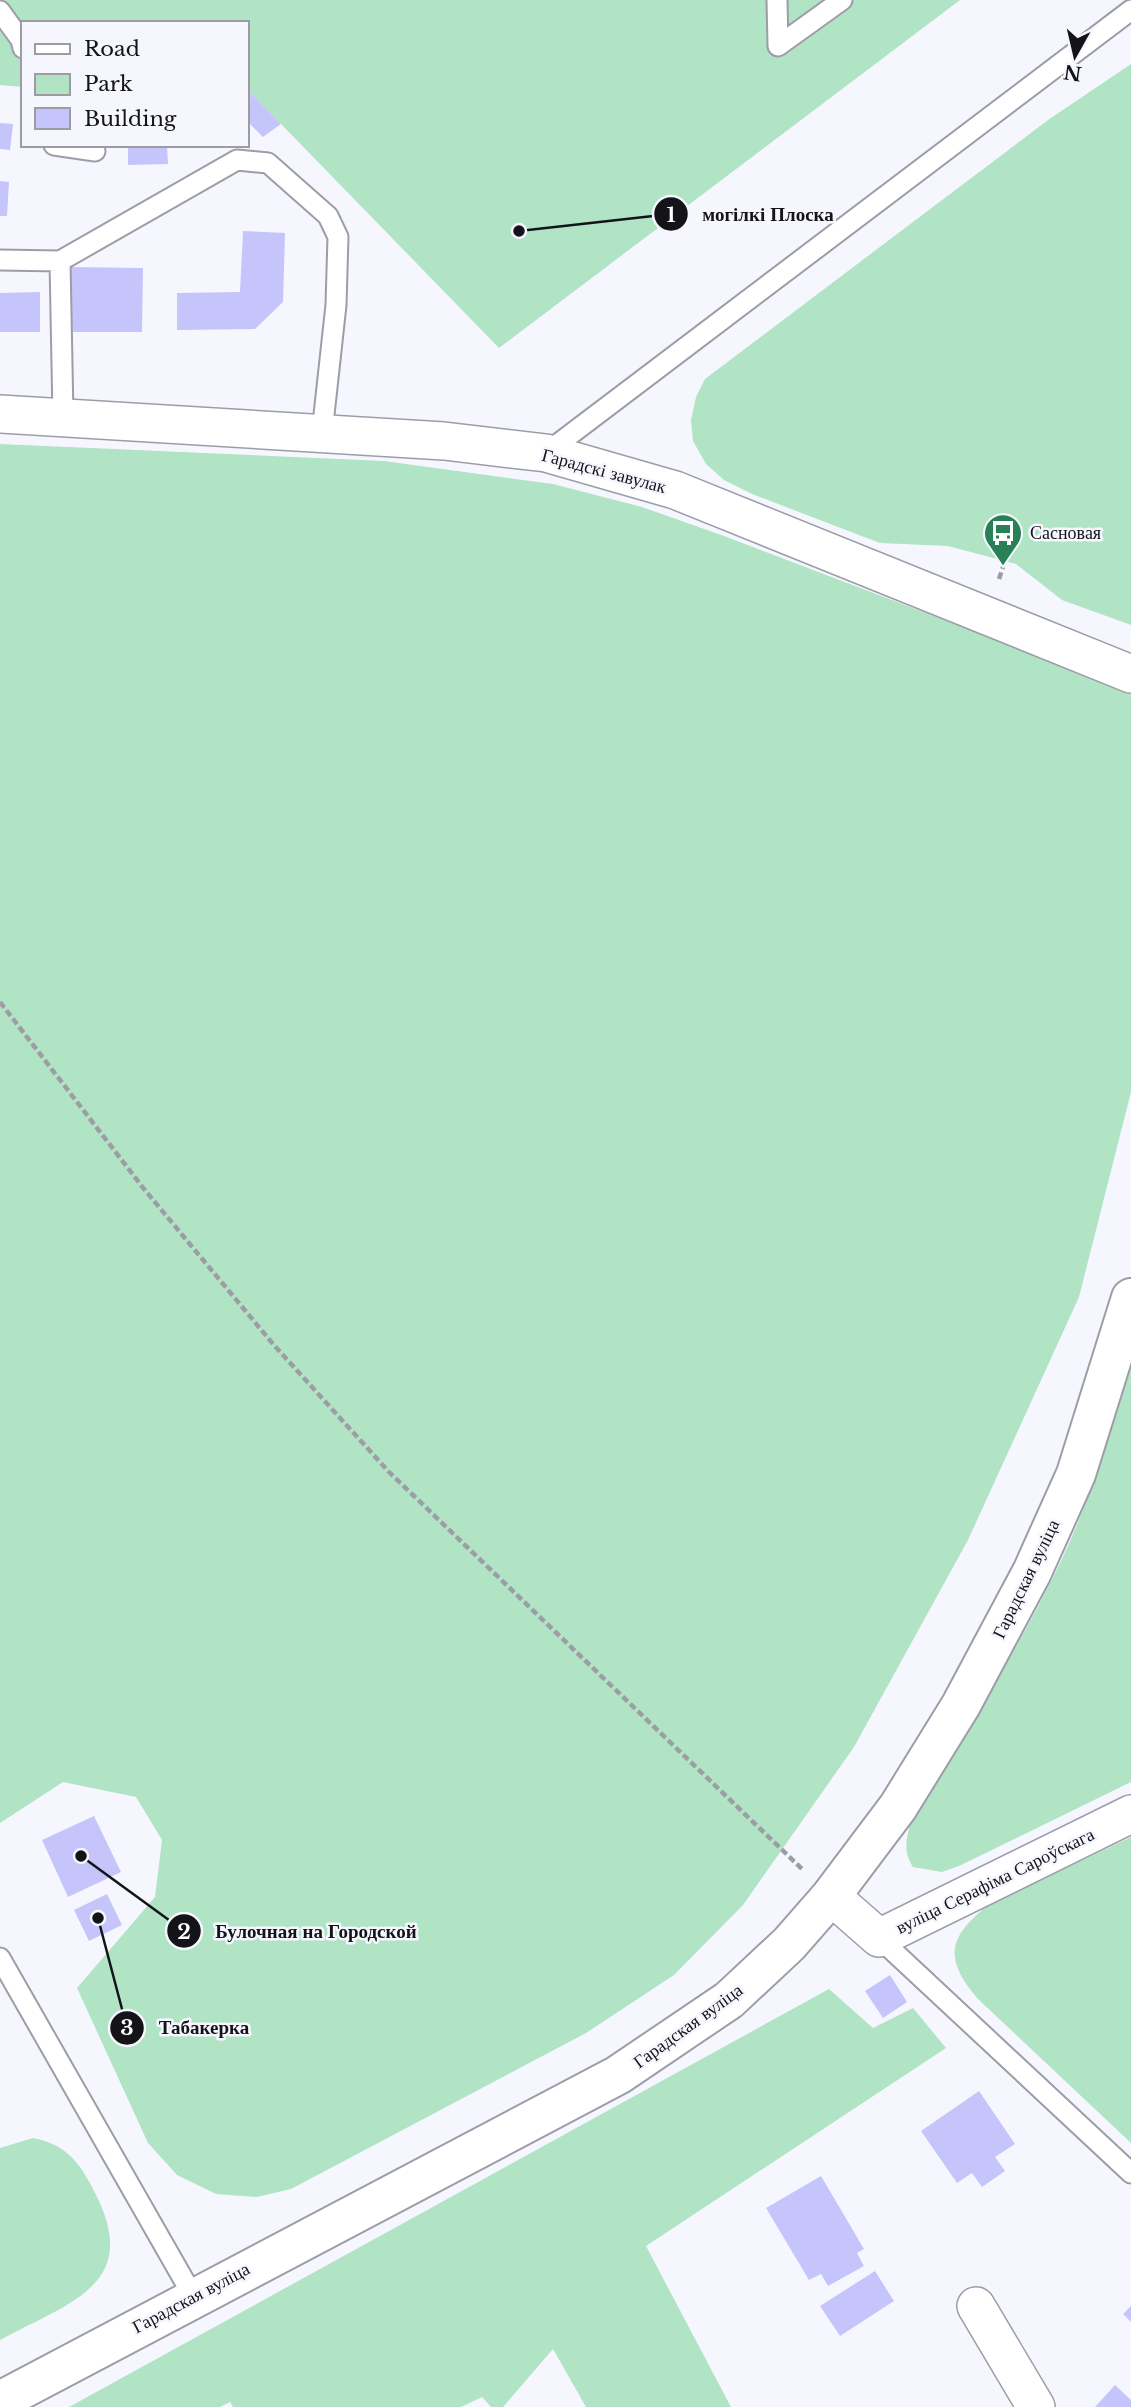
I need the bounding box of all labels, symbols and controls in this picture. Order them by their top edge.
legend [21,21,248,147]
north arrow [1040,21,1110,91]
text: Road [84,36,140,62]
text: N [1062,60,1083,85]
text: Park [84,71,133,97]
text: Building [84,106,177,132]
callout: могілкі Плоска [653,194,848,234]
text: 1 [666,202,676,228]
text: могілкі Плоска [702,203,834,226]
street label: Гарадскі завулак [539,444,669,498]
bus stop icon: Сасновая [982,512,1024,567]
place label: Сасновая [1030,522,1101,544]
street label: Гарадская вуліца [988,1516,1064,1642]
street label: вуліца Серафіма Сароўскага [892,1823,1098,1939]
callout: Булочная на Городской [166,1911,431,1951]
text: 2 [177,1919,191,1945]
text: Булочная на Городской [215,1920,417,1943]
street label: Гарадская вуліца [629,1979,747,2073]
callout: Табакерка [110,2008,263,2048]
text: 3 [120,2015,134,2041]
text: Табакерка [159,2016,250,2039]
street label: Гарадская вуліца [129,2258,253,2338]

